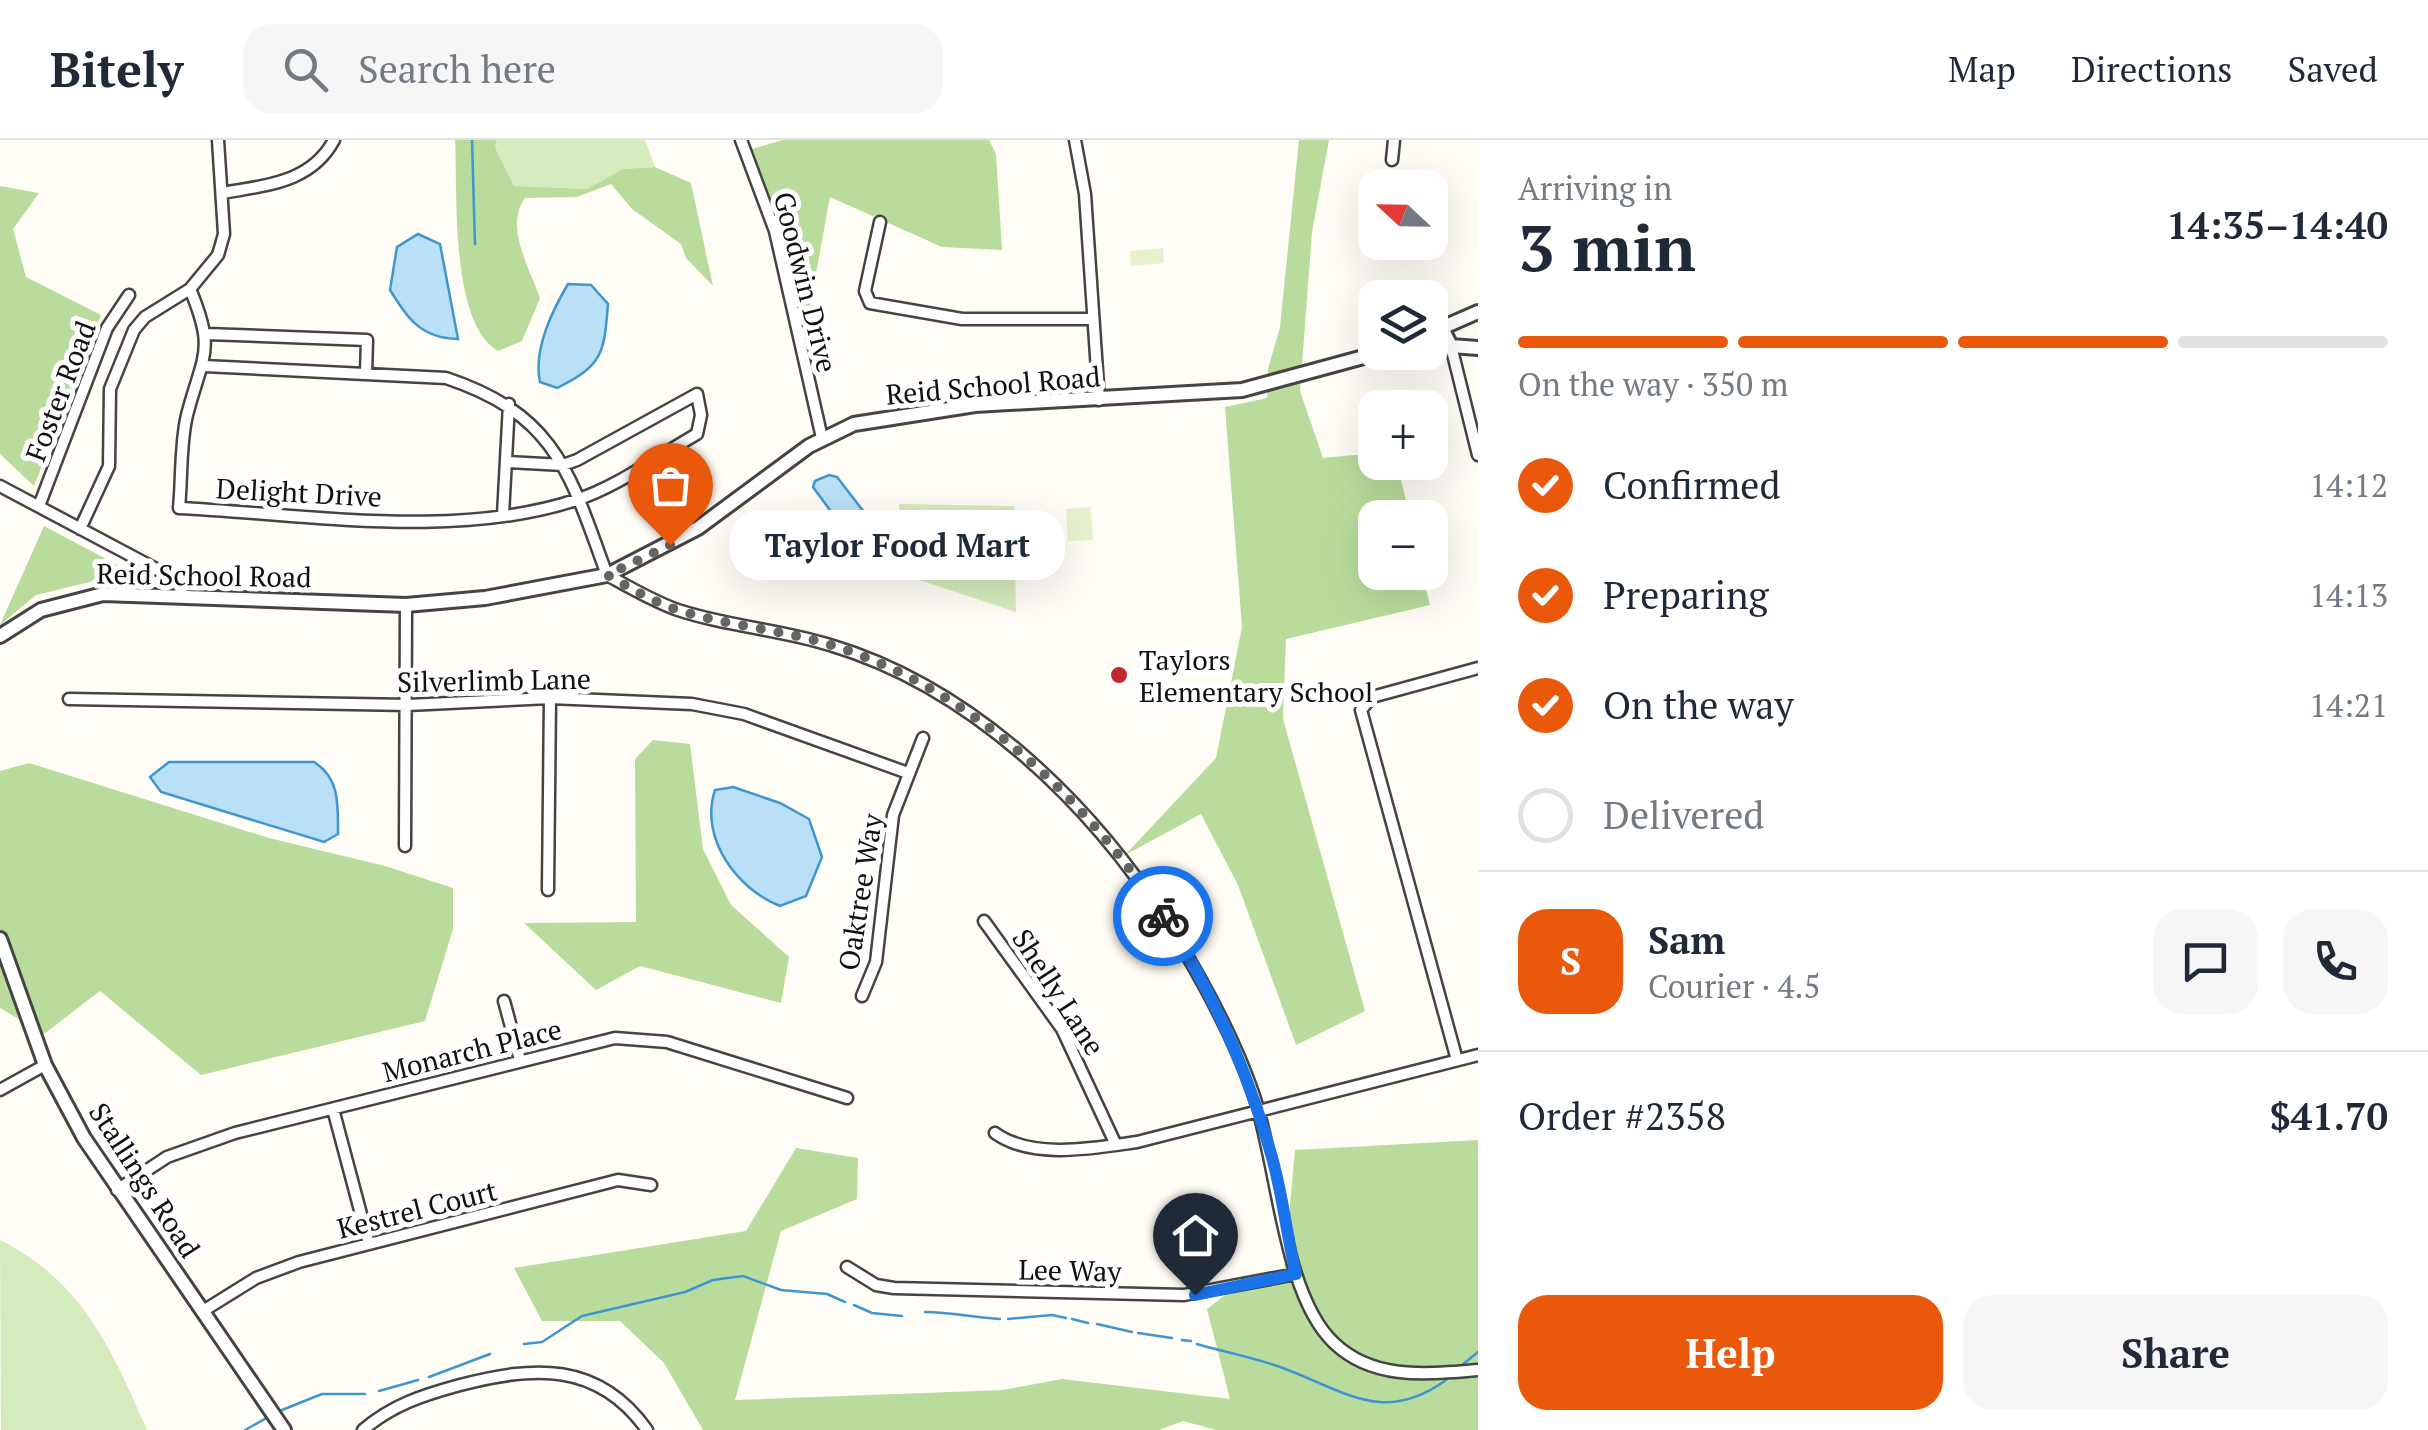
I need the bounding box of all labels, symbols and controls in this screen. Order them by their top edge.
search box [243,24,943,114]
text: Bitely [50,37,183,101]
icon: search [278,42,333,97]
text: Search here [358,44,556,94]
text: Map [1948,46,2016,92]
text: Directions [2071,46,2232,92]
text: Saved [2287,46,2378,92]
text: Arriving in [1518,167,1672,209]
north arrow [1358,170,1448,260]
map controls [1358,170,1448,590]
street label: Goodwin Drive [766,188,846,376]
text: 14:35–14:40 [2166,200,2388,250]
text: 3 min [1518,203,1696,290]
button: layers [1358,280,1448,370]
street label: Foster Road [16,316,104,466]
street label: Reid School Road [884,357,1102,413]
text: On the way · 350 m [1518,363,1788,405]
button: + [1358,390,1448,480]
pin [628,443,713,546]
icon: bag [643,458,698,513]
icon: check [1518,458,1573,513]
text: Confirmed [1603,460,1781,510]
text: 14:12 [2309,464,2388,506]
street label: Delight Drive [215,469,383,515]
button: − [1358,500,1448,590]
callout: Taylor Food Mart [730,510,1065,580]
text: Taylor Food Mart [765,524,1030,566]
street label: Reid School Road [96,555,312,595]
icon: check [1518,568,1573,623]
text: Preparing [1603,570,1769,620]
text: 14:13 [2309,574,2388,616]
place label: Taylors Elementary School [1139,641,1373,710]
street label: Silverlimb Lane [397,660,591,700]
marker: Taylors Elementary School [1108,664,1130,686]
icon: check [1518,678,1573,733]
text: On the way [1603,680,1794,730]
text: 14:21 [2309,684,2388,726]
text: Delivered [1603,790,1764,840]
street label: Oaktree Way [829,810,891,973]
courier [1113,866,1213,966]
icon: bike [1136,889,1191,944]
button: chat [2153,909,2258,1014]
button: phone [2283,909,2388,1014]
text: Sam [1648,915,1725,965]
street label: Shelly Lane [1004,922,1114,1062]
text: S [1560,936,1581,986]
text: Courier · 4.5 [1648,965,1820,1007]
street label: Monarch Place [379,1010,565,1090]
text: Order #2358 [1518,1091,1726,1141]
text: $41.70 [2269,1091,2388,1141]
street label: Stallings Road [81,1095,209,1265]
street label: Kestrel Court [333,1171,501,1247]
pin [1153,1193,1238,1296]
icon: home [1168,1208,1223,1263]
street label: Lee Way [1018,1251,1123,1289]
button: Help [1518,1295,1943,1410]
button: Share [1963,1295,2388,1410]

